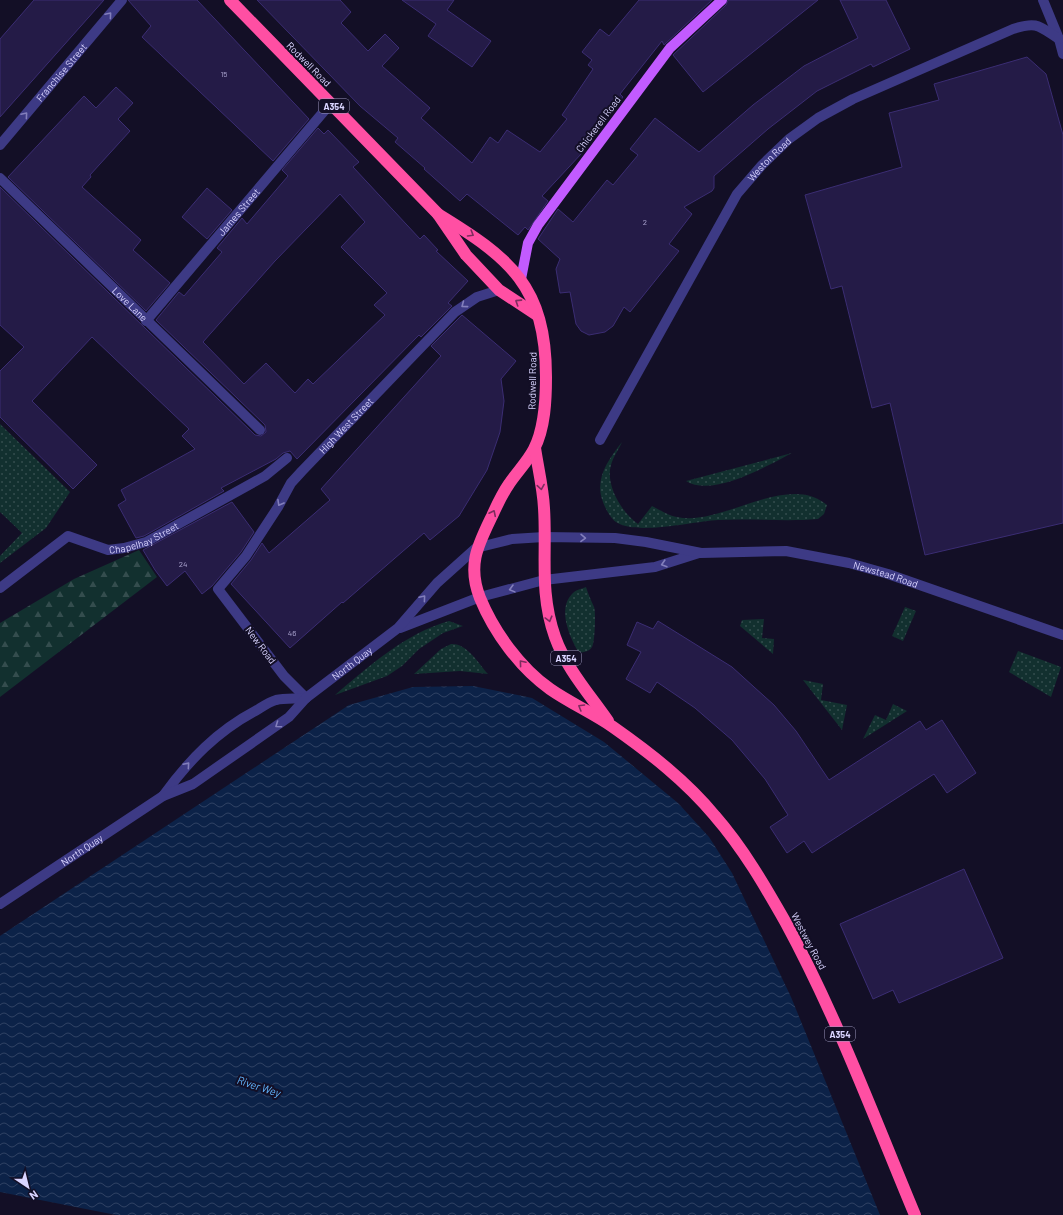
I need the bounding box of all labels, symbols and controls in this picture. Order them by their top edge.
one-way arrow [104,13,111,20]
street label: Rodwell Road [284,39,334,89]
street label: Franchise Street [33,41,89,104]
house number: 15 [221,69,227,79]
street label: Chickerell Road [573,94,623,154]
road number: A354 [319,99,349,113]
one-way arrow [21,112,28,120]
street label: Weston Road [745,135,793,184]
street label: James Street [215,186,262,238]
house number: 2 [643,217,647,227]
one-way arrow [467,230,474,237]
street label: Love Lane [110,284,150,324]
one-way arrow [515,299,522,307]
one-way arrow [461,300,468,307]
street label: Rodwell Road [525,352,539,410]
street label: High West Street [316,395,376,456]
one-way arrow [537,483,545,490]
one-way arrow [277,499,285,507]
one-way arrow [488,509,496,517]
street label: Chapelhay Street [108,519,181,556]
one-way arrow [580,533,586,542]
house number: 24 [179,559,187,569]
one-way arrow [661,559,668,568]
street label: Newstead Road [852,559,920,590]
one-way arrow [509,584,516,593]
one-way arrow [419,596,426,603]
one-way arrow [545,616,553,622]
street label: New Road [243,624,279,666]
house number: 46 [288,628,296,638]
street label: North Quay [329,644,375,682]
road number: A354 [551,651,581,665]
one-way arrow [520,661,527,668]
one-way arrow [578,705,585,712]
one-way arrow [275,720,282,728]
one-way arrow [182,762,190,770]
street label: North Quay [58,831,105,868]
street label: Westwey Road [789,910,829,972]
road number: A354 [825,1027,855,1041]
water label: River Wey [236,1073,283,1099]
north arrow [8,1167,48,1207]
text: N [27,1188,41,1203]

